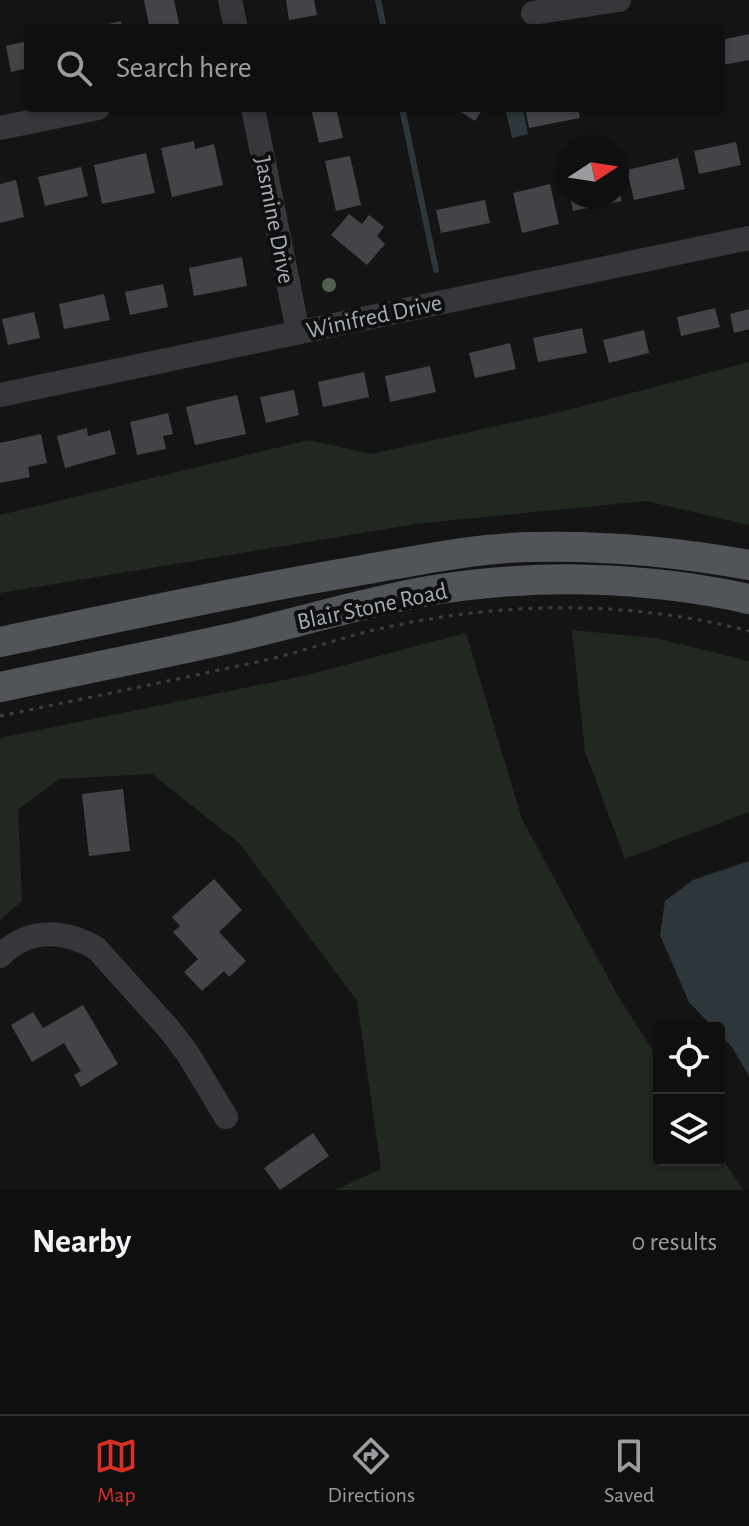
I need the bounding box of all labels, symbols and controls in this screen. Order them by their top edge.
search box [24,24,725,112]
icon: search [52,46,96,90]
text: Search here [116,53,252,83]
north arrow [557,136,629,208]
street label: Jasmine Drive [250,154,298,286]
street label: Winifred Drive [304,291,444,343]
street label: Blair Stone Road [295,579,449,635]
map controls [653,1022,725,1166]
button: locate [653,1022,725,1094]
button: layers [653,1094,725,1166]
text: Nearby [32,1225,131,1259]
text: 0 results [631,1229,717,1255]
tab: Map [94,1434,138,1508]
tab: Directions [327,1434,415,1508]
tab: Saved [604,1434,654,1508]

